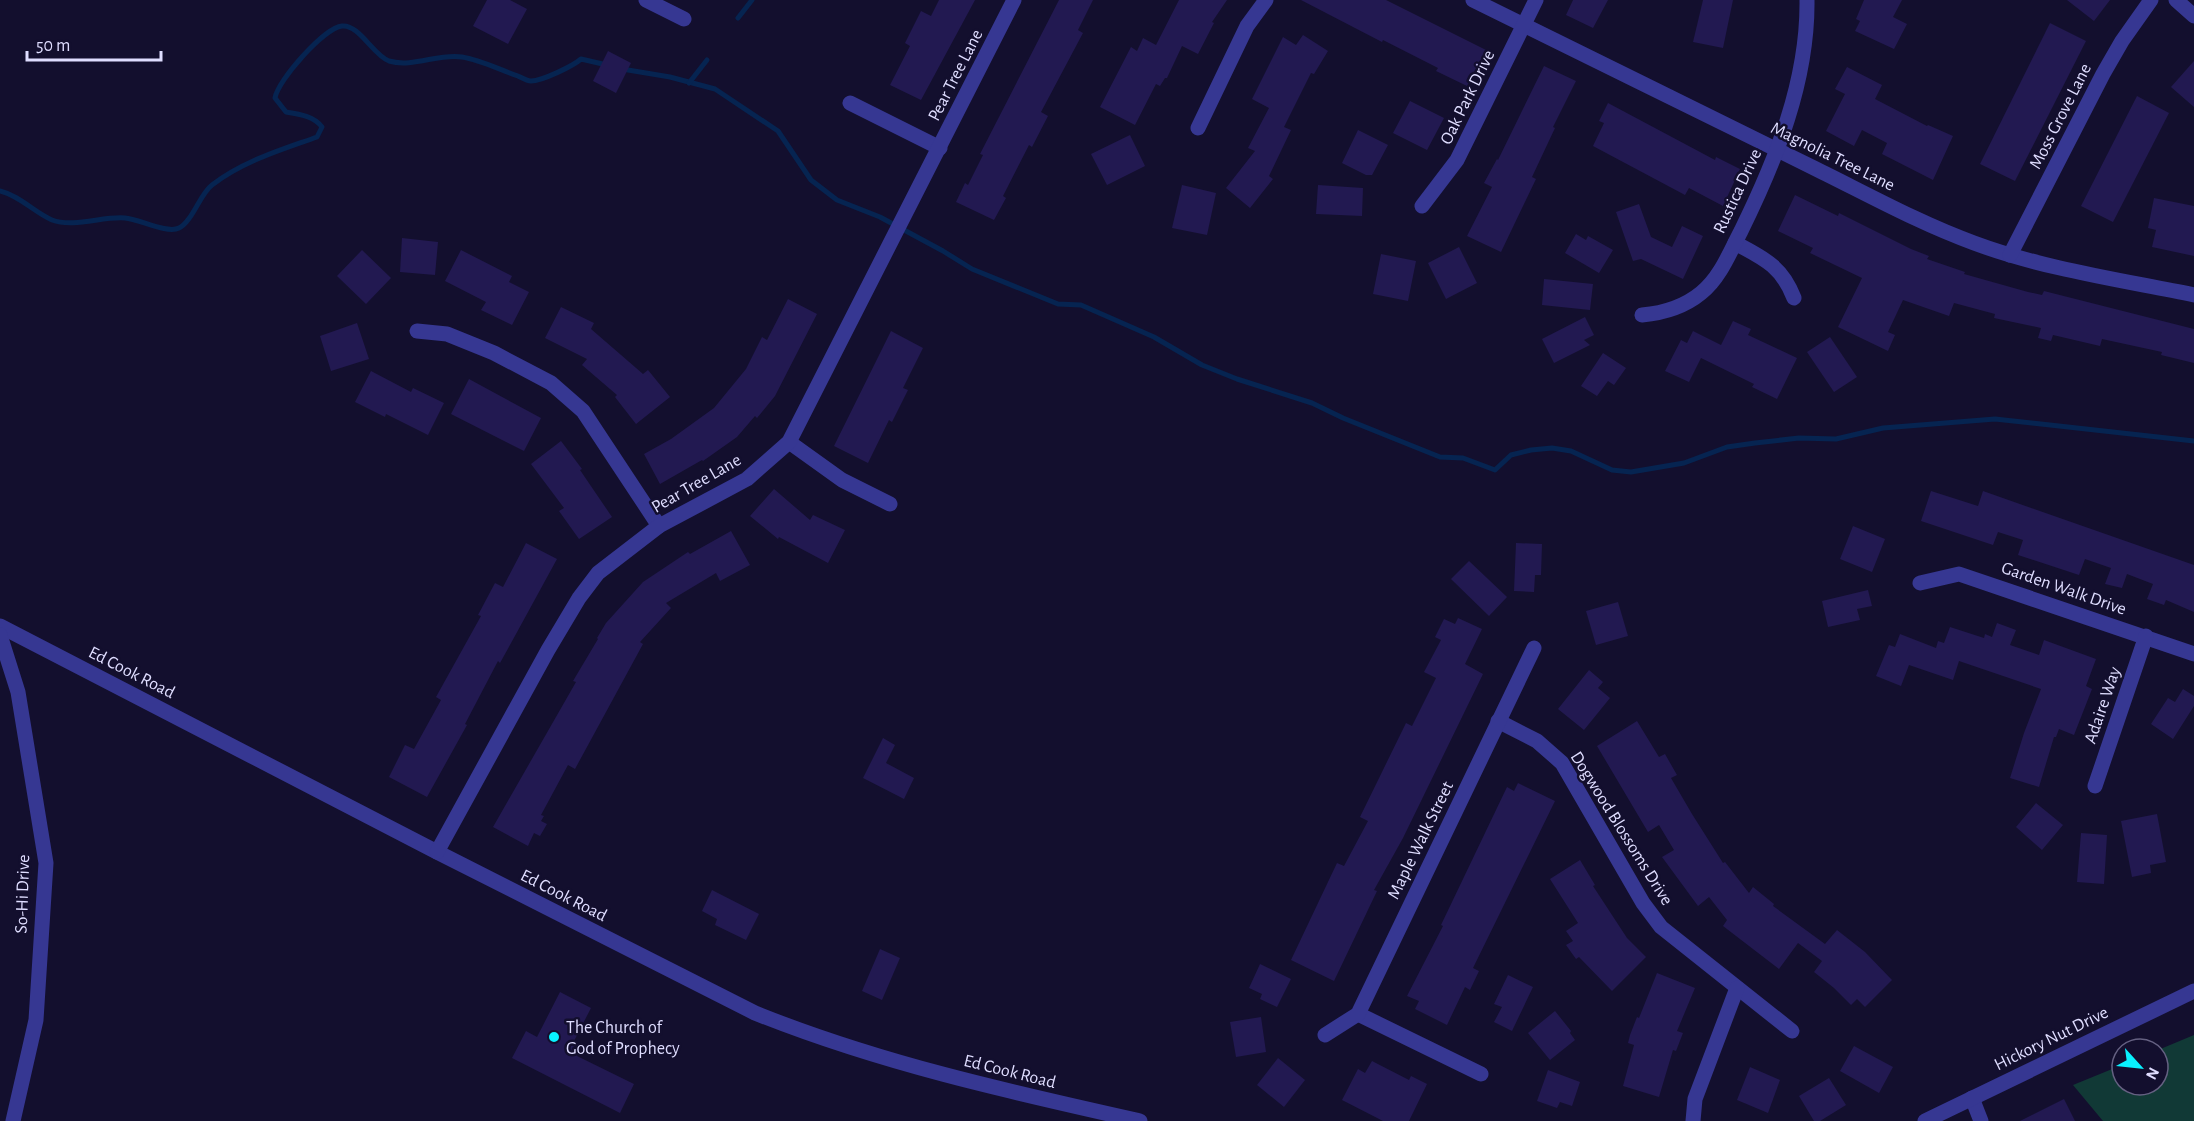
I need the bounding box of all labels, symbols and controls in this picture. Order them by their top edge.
scale bar [27,24,160,62]
street label: Pear Tree Lane [925,27,987,124]
text: 50 m [36,37,70,55]
street label: Oak Park Drive [1437,47,1498,147]
street label: Moss Grove Lane [2027,61,2095,172]
street label: Magnolia Tree Lane [1768,119,1897,195]
street label: Rustica Drive [1711,146,1765,236]
street label: Pear Tree Lane [649,451,744,517]
street label: Garden Walk Drive [1999,559,2128,619]
street label: Ed Cook Road [86,643,178,702]
street label: Adaire Way [2081,664,2125,746]
street label: Dogwood Blossoms Drive [1566,749,1676,909]
street label: Maple Walk Street [1385,778,1457,902]
street label: So-Hi Drive [13,854,33,934]
street label: Ed Cook Road [518,866,610,925]
street label: Hickory Nut Drive [1992,1004,2111,1074]
place label: The Church of God of Prophecy [566,1019,680,1058]
marker: The Church of God of Prophecy [547,1030,561,1044]
north arrow [2110,1037,2170,1097]
street label: Ed Cook Road [962,1052,1058,1092]
text: N [2143,1065,2162,1082]

